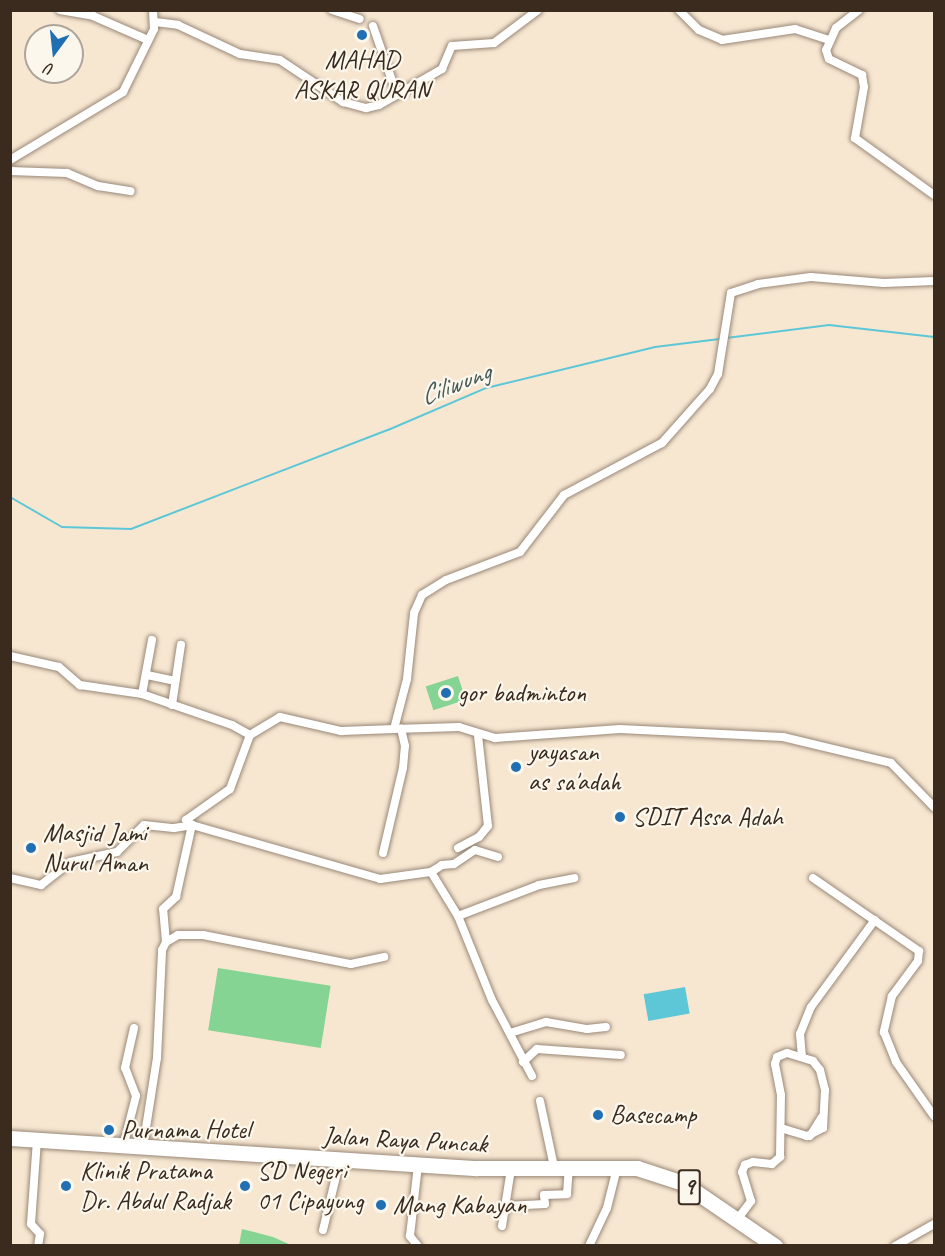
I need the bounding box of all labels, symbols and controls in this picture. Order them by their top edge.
north arrow [24,24,84,84]
marker: MAHAD ASKAR QURAN [355,28,369,42]
place label: MAHAD ASKAR QURAN [294,44,430,106]
text: U [44,59,56,80]
water label: Ciliwung [415,356,495,412]
place label: gor badminton [458,677,585,709]
marker: gor badminton [439,686,453,700]
place label: yayasan as sa'adah [528,736,622,798]
marker: yayasan as sa'adah [509,760,523,774]
place label: SDIT Assa Adah [632,801,783,833]
marker: SDIT Assa Adah [613,810,627,824]
place label: Masjid Jami Nurul Aman [43,817,149,879]
marker: Masjid Jami Nurul Aman [24,841,38,855]
place label: Basecamp [610,1099,696,1131]
marker: Basecamp [591,1108,605,1122]
place label: Purnama Hotel [121,1114,250,1146]
street label: Jalan Raya Puncak [322,1120,488,1160]
marker: Purnama Hotel [102,1123,116,1137]
place label: Klinik Pratama Dr. Abdul Radjak [80,1155,231,1216]
place label: SD Negeri 01 Cipayung [257,1155,363,1216]
road number: 9 [677,1166,701,1208]
marker: Klinik Pratama Dr. Abdul Radjak [57,1177,75,1195]
marker: SD Negeri 01 Cipayung [238,1179,252,1193]
place label: Mang Kabayan [393,1189,527,1221]
marker: Mang Kabayan [374,1198,388,1212]

